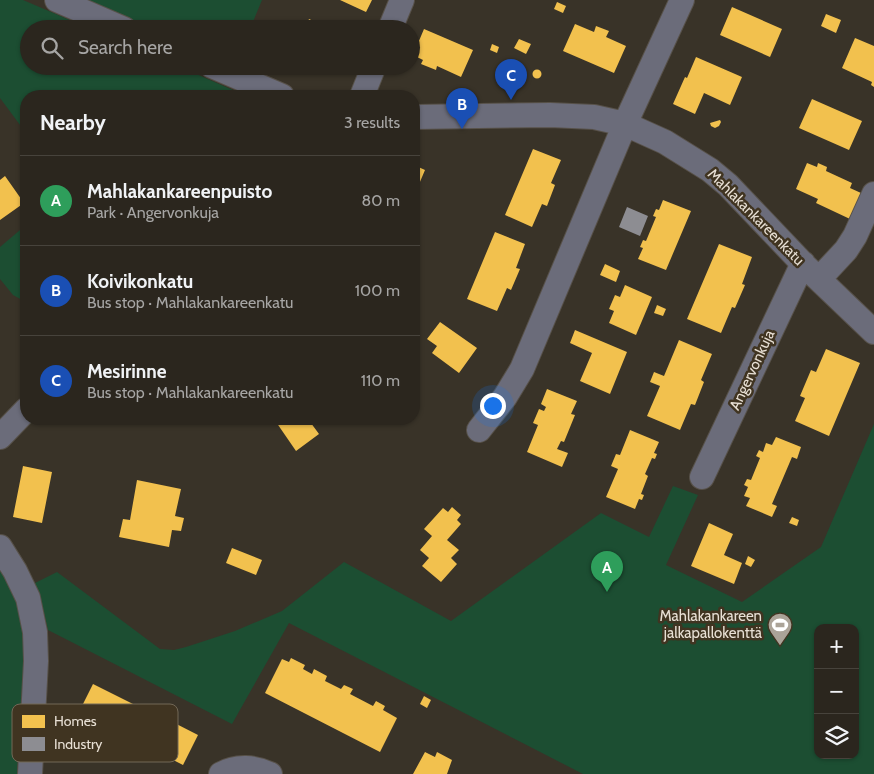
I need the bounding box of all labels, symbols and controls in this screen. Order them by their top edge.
search box [20,20,420,75]
icon: search [38,34,66,62]
text: Search here [78,36,172,59]
pin: C [495,59,527,100]
pin: B [446,88,478,129]
text: Nearby [40,110,106,135]
text: 3 results [344,113,400,132]
street label: Mahlakankareenkatu [704,165,808,269]
text: Mahlakankareenpuisto [87,180,272,203]
text: A [51,191,61,210]
text: 80 m [362,191,400,210]
text: Park · Angervonkuja [87,203,219,222]
text: Koivikonkatu [87,270,193,293]
text: B [51,281,61,300]
text: 100 m [355,281,400,300]
text: Bus stop · Mahlakankareenkatu [87,293,294,312]
street label: Angervonkuja [726,326,779,413]
text: Mesirinne [87,360,167,383]
text: C [51,371,61,390]
text: 110 m [361,371,400,390]
text: Bus stop · Mahlakankareenkatu [87,383,294,402]
your location [480,393,506,419]
pin: A [591,551,623,592]
place label: Mahlakankareen jalkapallokenttä [659,607,763,642]
sports icon: Mahlakankareen jalkapallokenttä [767,612,793,646]
map controls [814,624,859,759]
button: + [814,624,859,669]
button: − [814,669,859,714]
legend [12,704,178,762]
text: Homes [54,712,97,730]
button: layers [814,714,859,759]
text: Industry [54,735,102,753]

